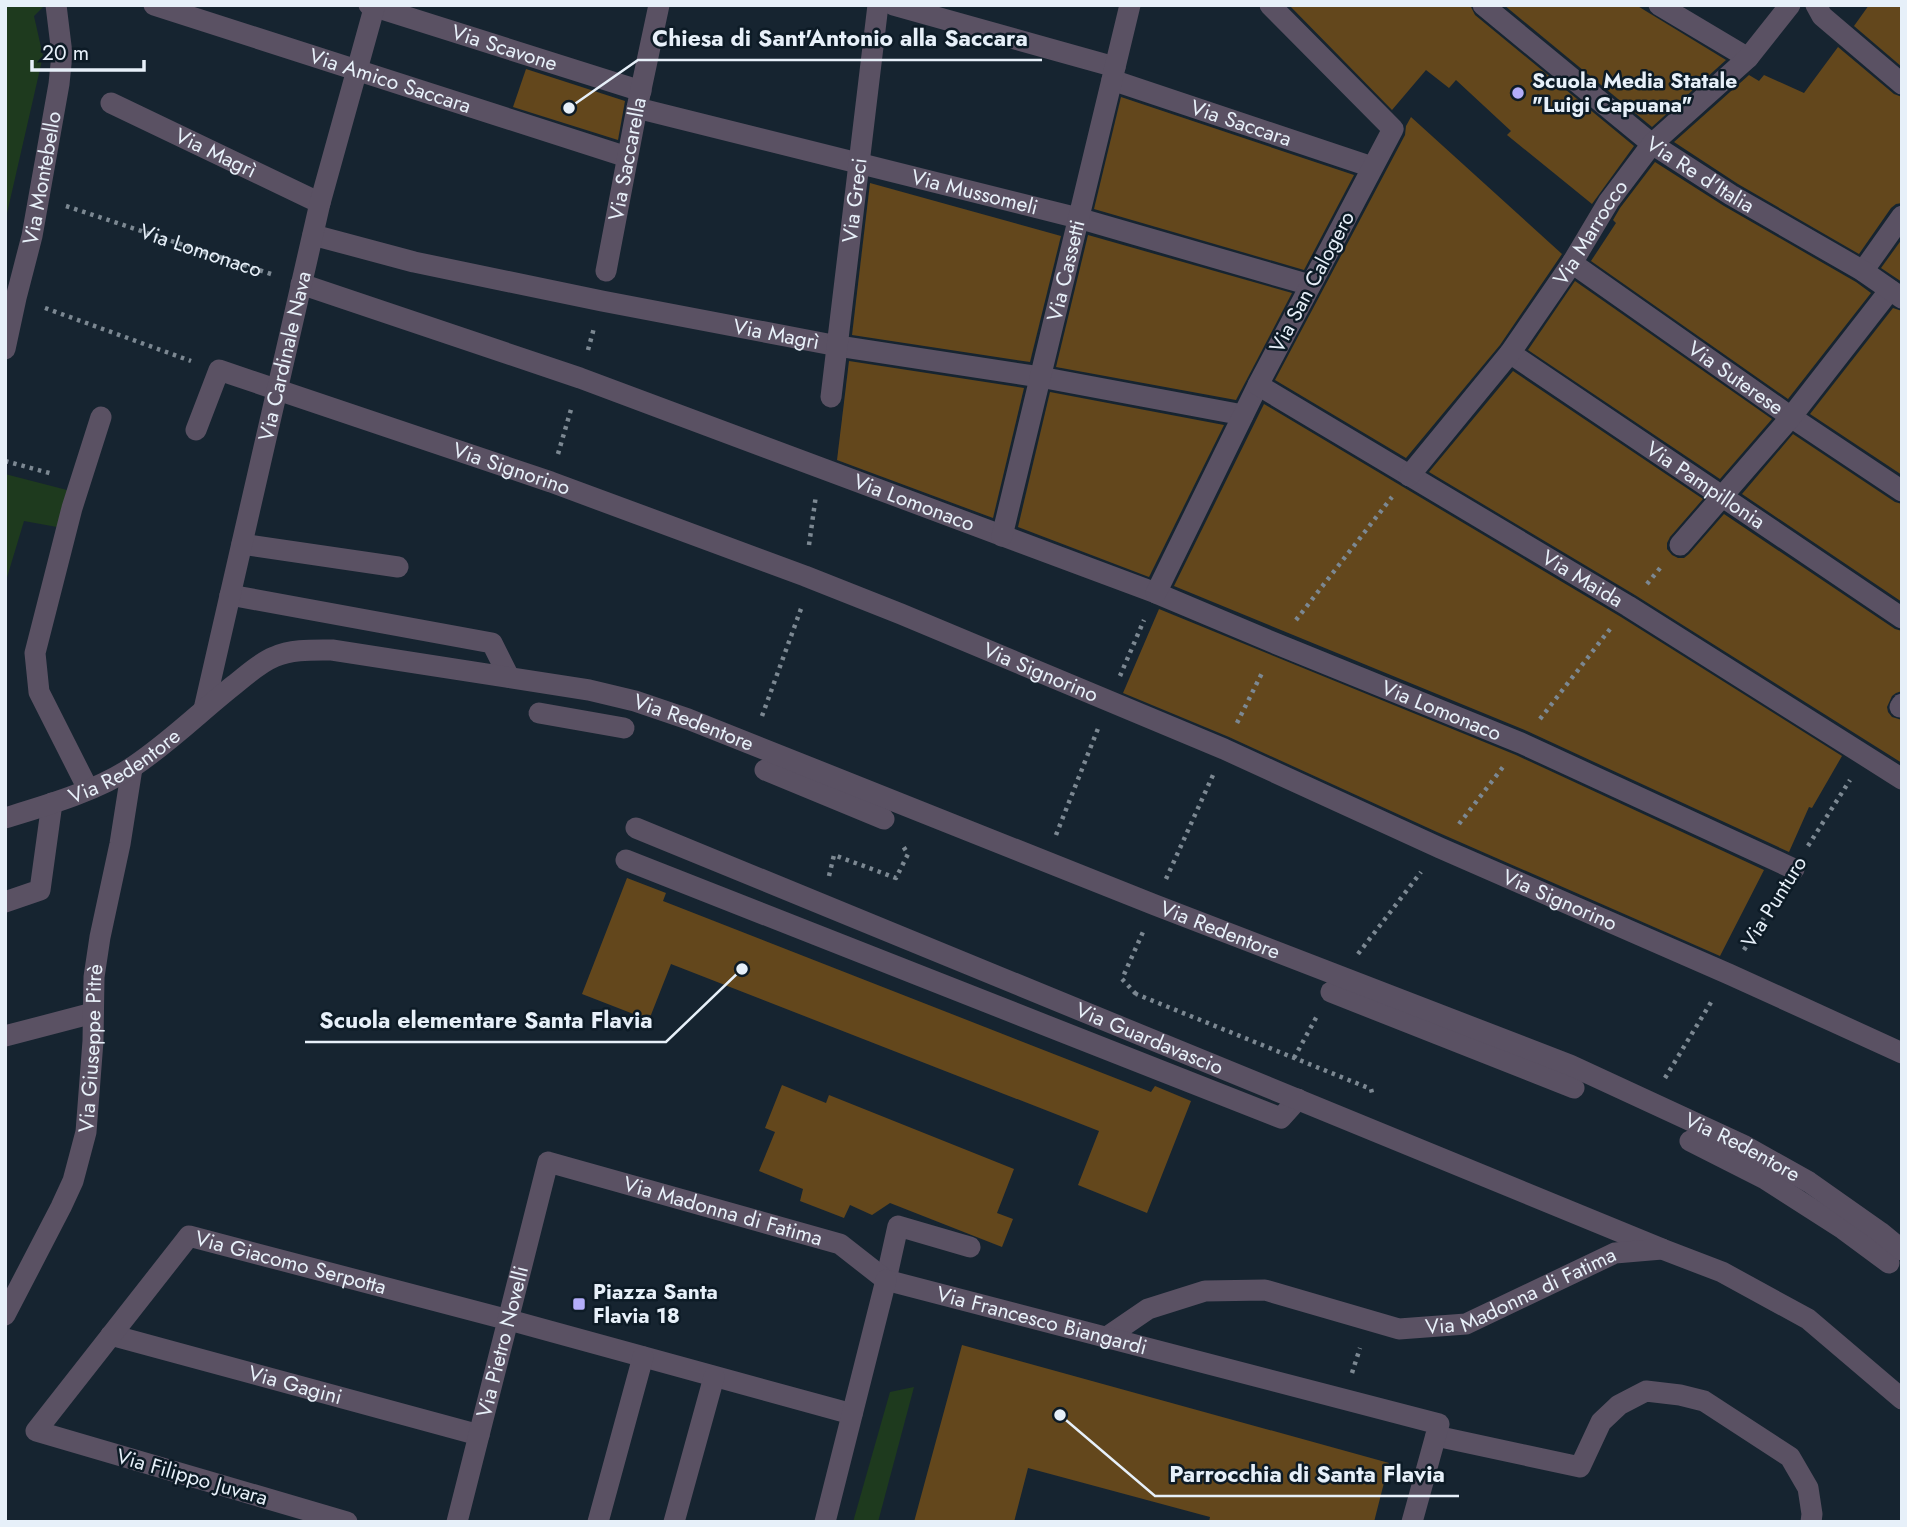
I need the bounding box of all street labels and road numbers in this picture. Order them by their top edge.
street label: Via Scavone [448,17,561,79]
street label: Via Amico Saccara [305,41,475,121]
street label: Via Saccara [1186,92,1295,154]
street label: Via Saccarella [601,94,654,223]
street label: Via Montebello [15,109,69,248]
street label: Via Magrì [170,121,262,185]
street label: Via Re d'Italia [1640,129,1760,220]
street label: Via Greci [835,156,875,245]
street label: Via Mussomeli [908,162,1041,222]
street label: Via Marrocco [1546,173,1635,292]
street label: Via San Calogero [1262,206,1362,358]
street label: Via Lomonaco [136,216,266,285]
street label: Via Cassetti [1039,217,1093,324]
street label: Via Cardinale Nava [251,268,319,444]
street label: Via Magrì [731,311,822,357]
street label: Via Suterese [1681,334,1790,422]
street label: Via Pampillonia [1640,434,1771,536]
street label: Via Signorino [449,435,575,503]
street label: Via Lomonaco [849,466,979,539]
street label: Via Maida [1536,543,1629,615]
street label: Via Signorino [978,635,1103,710]
street label: Via Lomonaco [1377,673,1506,749]
street label: Via Redentore [629,687,758,759]
street label: Via Redentore [64,721,187,811]
street label: Via Punturo [1734,850,1814,954]
street label: Via Signorino [1498,862,1622,938]
street label: Via Redentore [1156,893,1285,967]
street label: Via Giuseppe Pitrè [71,962,111,1133]
street label: Via Guardavascio [1071,995,1228,1082]
street label: Via Redentore [1680,1105,1806,1189]
street label: Via Madonna di Fatima [620,1169,826,1253]
street label: Via Giacomo Serpotta [192,1223,390,1302]
street label: Via Madonna di Fatima [1424,1240,1621,1342]
street label: Via Pietro Novelli [469,1263,536,1421]
street label: Via Francesco Biangardi [933,1279,1150,1362]
street label: Via Gagini [245,1358,346,1412]
street label: Via Filippo Juvara [113,1441,271,1513]

